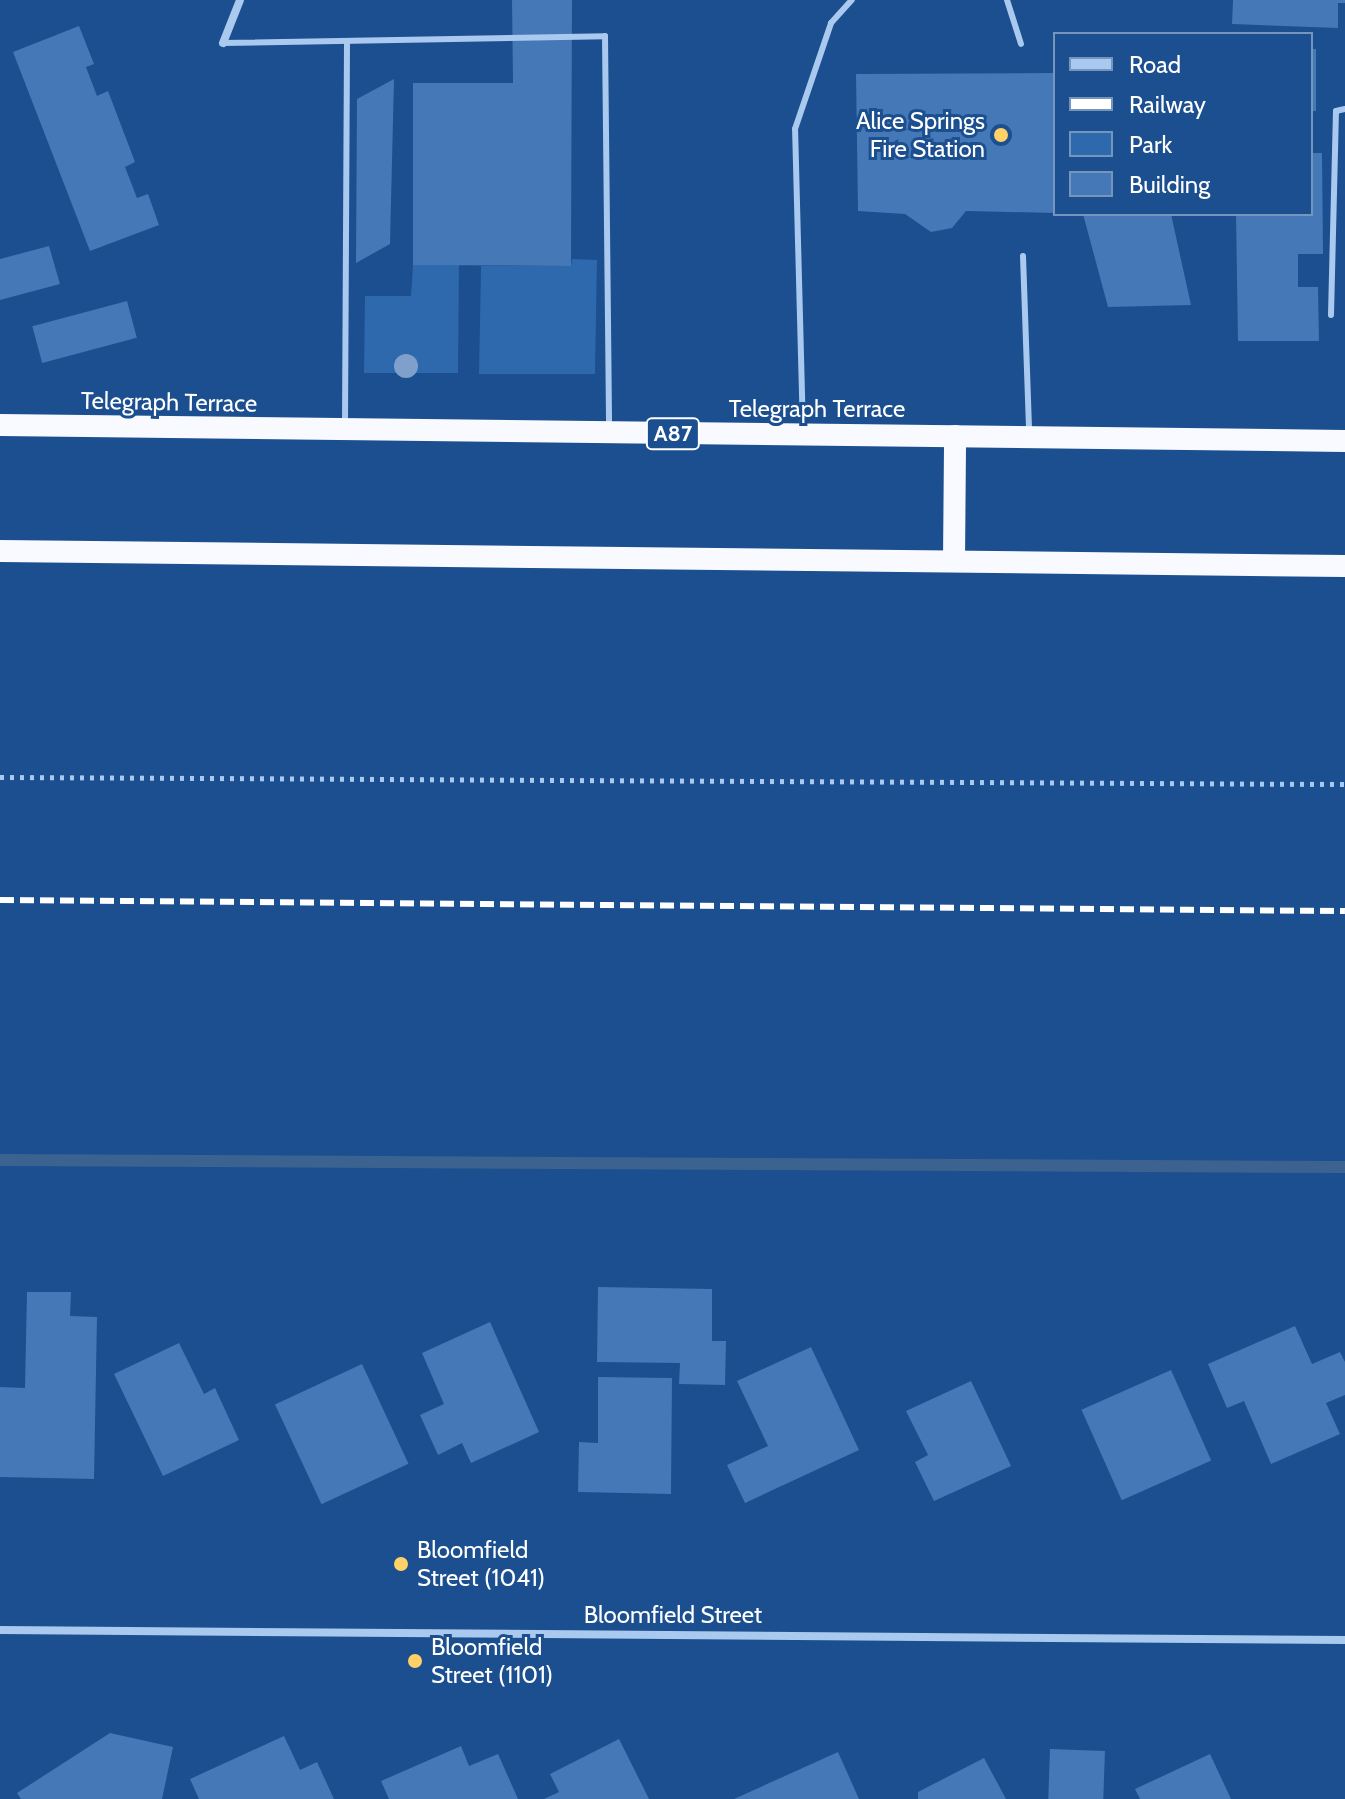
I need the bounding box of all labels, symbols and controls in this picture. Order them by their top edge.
legend [1053,32,1313,216]
text: Road [1129,50,1181,79]
text: Railway [1129,90,1206,119]
place label: Alice Springs Fire Station [856,107,985,163]
marker: Alice Springs Fire Station [992,126,1010,144]
text: Park [1129,130,1172,159]
text: Building [1129,170,1210,199]
street label: Telegraph Terrace [81,386,257,418]
street label: Telegraph Terrace [729,395,905,423]
road number: A87 [645,416,701,452]
place label: Bloomfield Street (1041) [417,1536,545,1592]
marker: Bloomfield Street (1041) [392,1555,410,1573]
street label: Bloomfield Street [584,1601,762,1629]
place label: Bloomfield Street (1101) [431,1633,553,1689]
marker: Bloomfield Street (1101) [406,1652,424,1670]

